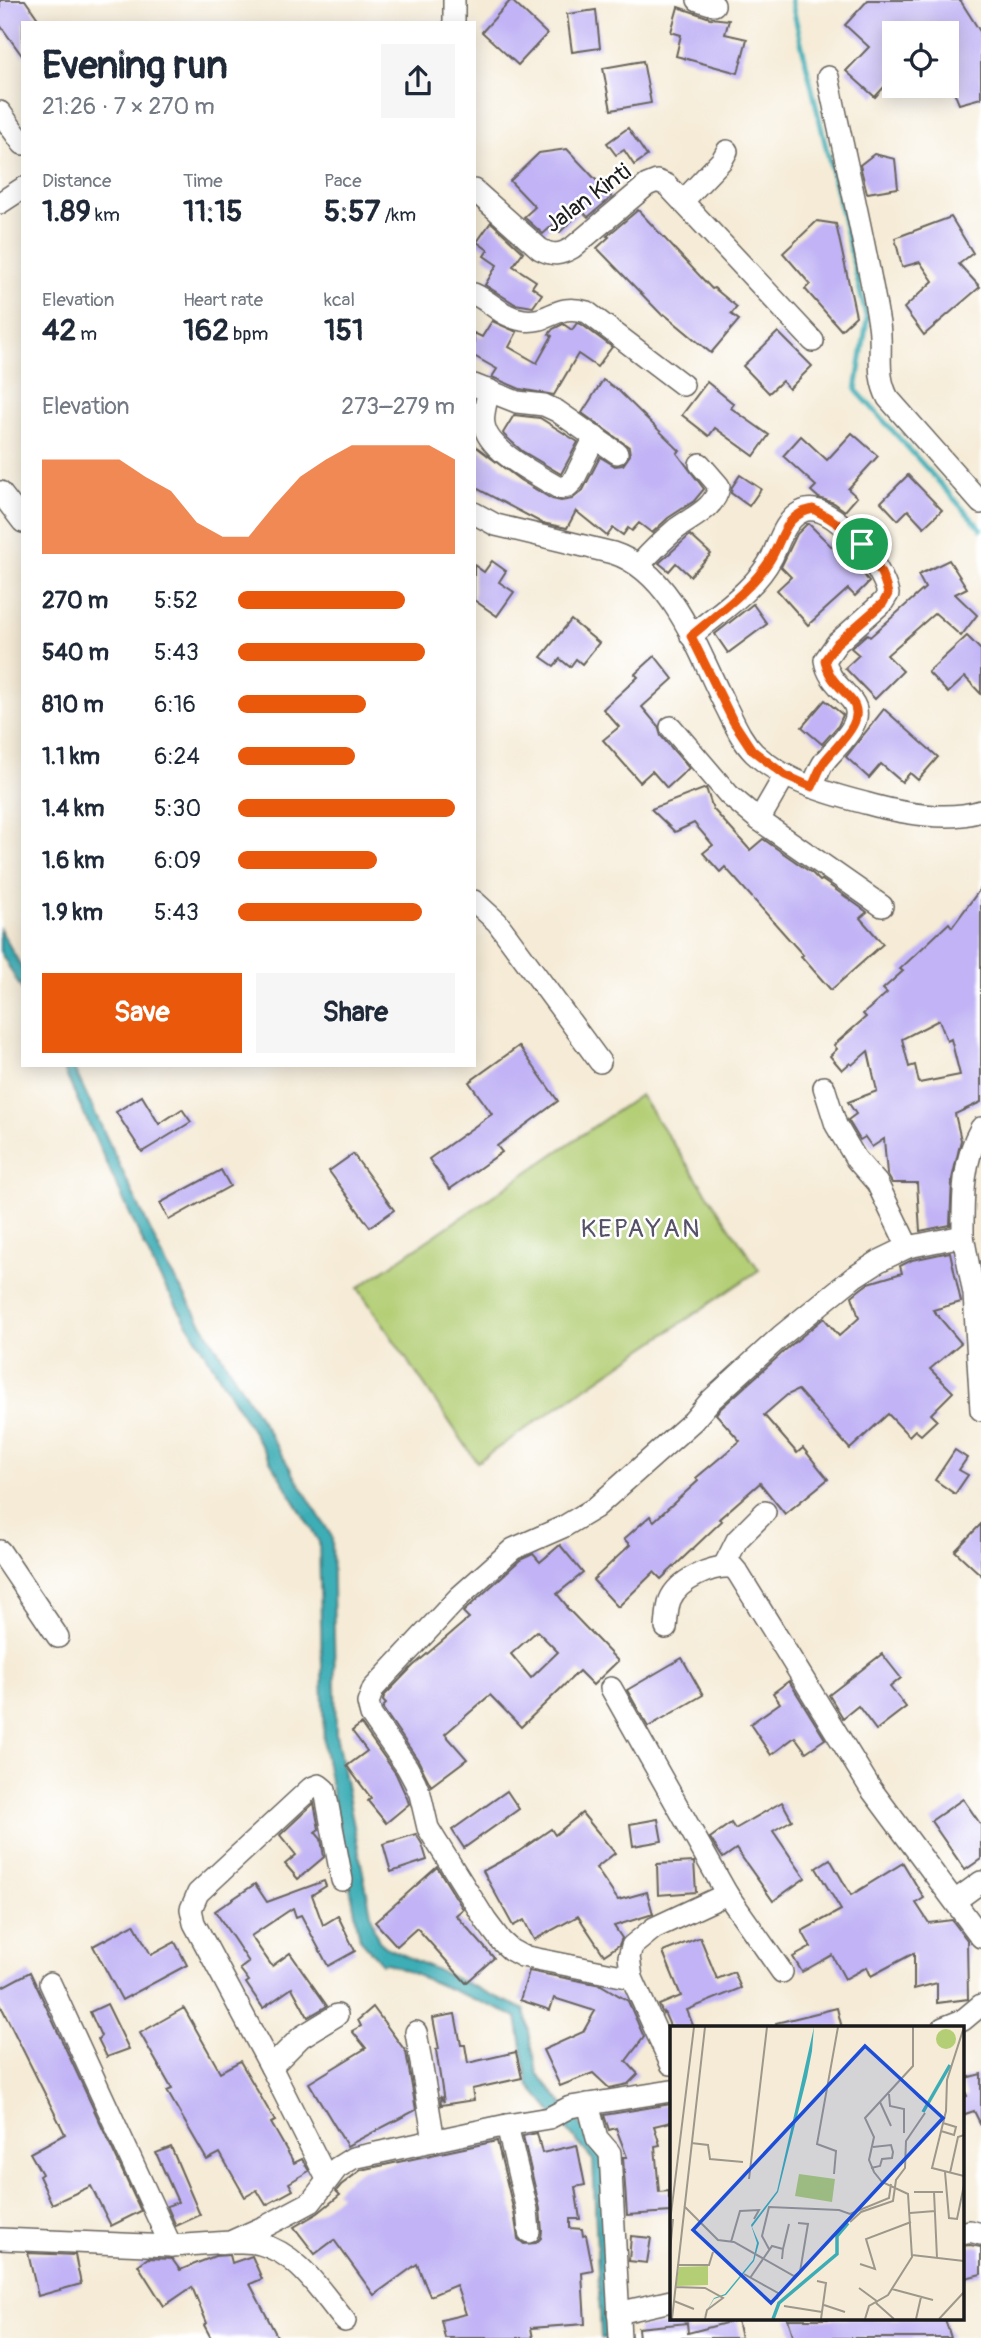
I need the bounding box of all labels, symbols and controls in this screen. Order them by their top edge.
map controls [882,21,959,98]
button: locate [882,21,959,98]
text: Evening run [42,42,228,90]
button: share [381,44,455,118]
text: 21:26 · 7 × 270 m [42,92,215,121]
street label: Jalan Kinti [539,157,637,239]
text: Distance [42,169,111,193]
text: Time [183,169,223,193]
text: Pace [324,169,362,193]
text: 1.89 [42,193,91,230]
text: 11:15 [183,193,242,230]
text: 5:57 [324,193,380,230]
text: km [91,203,120,227]
text: /km [380,203,416,227]
text: Elevation [42,288,114,312]
text: Heart rate [183,288,263,312]
text: kcal [324,288,355,312]
text: 42 [42,312,76,349]
text: 162 [183,312,229,349]
text: 151 [324,312,364,349]
text: m [76,322,97,346]
text: bpm [229,322,268,346]
text: Elevation [42,392,130,421]
text: 273–279 m [341,392,455,421]
pin [832,514,892,574]
icon: arrive [843,525,881,563]
text: 270 m [42,586,108,615]
text: 5:52 [154,586,198,615]
text: 540 m [42,638,109,667]
text: 5:43 [154,638,199,667]
text: 810 m [42,690,104,719]
text: 6:16 [154,690,196,719]
text: 1.1 km [42,742,100,771]
text: 6:24 [154,742,200,771]
text: 1.4 km [42,794,104,823]
text: 5:30 [154,794,201,823]
text: 1.6 km [42,846,104,875]
text: 6:09 [154,846,201,875]
text: 1.9 km [42,898,103,927]
text: 5:43 [154,898,199,927]
button: Save [42,973,242,1053]
button: Share [256,973,455,1053]
district label: KEPAYAN [580,1213,702,1245]
inset map [670,2026,964,2320]

